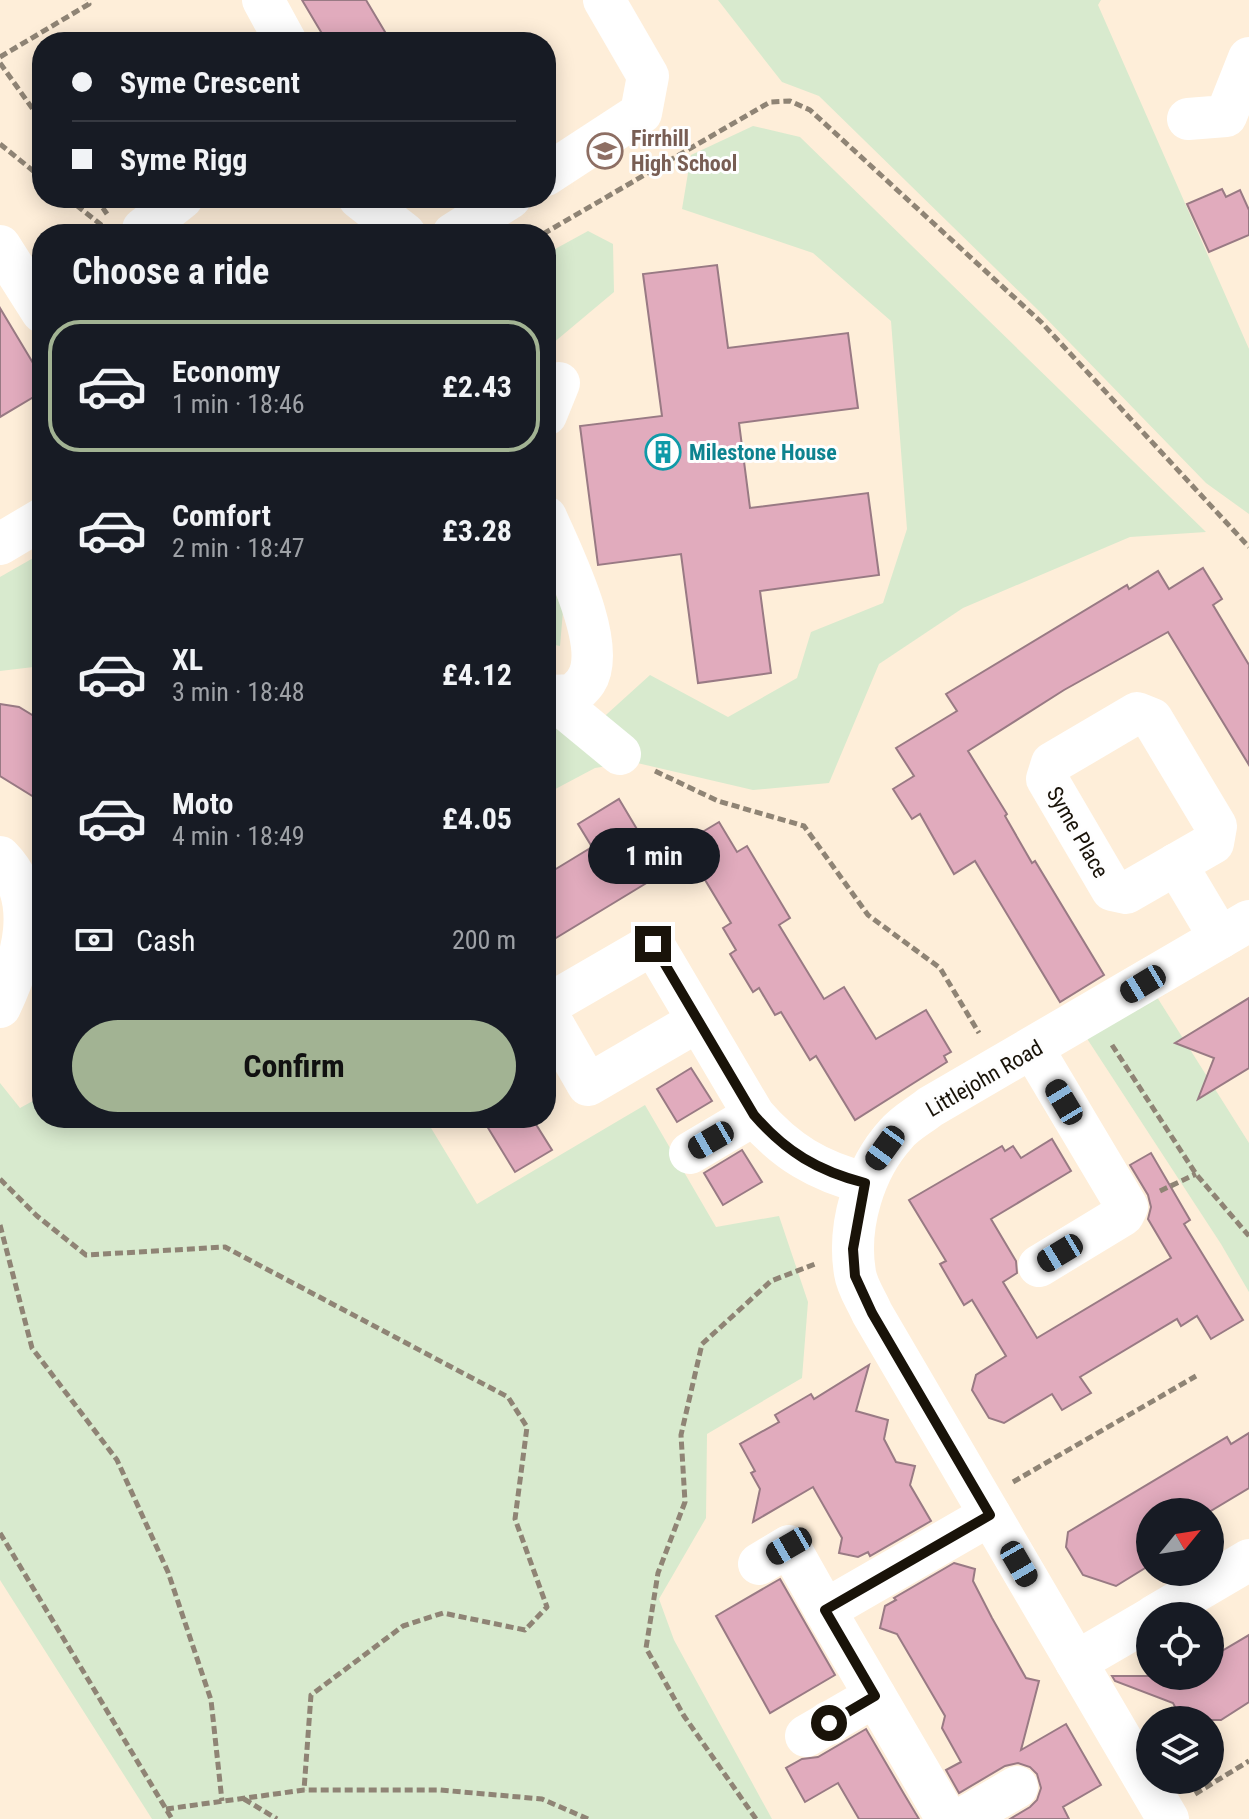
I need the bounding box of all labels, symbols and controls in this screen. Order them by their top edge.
text: Syme Crescent [120,65,300,100]
place label: Firrhill High School [631,126,737,176]
school or university icon: Firrhill High School [586,132,624,170]
text: Syme Rigg [120,142,247,177]
text: Choose a ride [72,251,269,293]
icon: car [76,350,148,422]
text: Economy [172,354,280,389]
text: £2.43 [442,369,512,404]
text: 1 min · 18:46 [172,389,305,419]
building icon: Milestone House [644,433,682,471]
place label: Milestone House [689,440,837,465]
icon: car [76,494,148,566]
text: Comfort [172,498,271,533]
text: £3.28 [442,513,512,548]
text: 2 min · 18:47 [172,533,305,563]
icon: car [76,638,148,710]
text: XL [172,642,203,677]
text: £4.12 [442,657,512,692]
text: 3 min · 18:48 [172,677,305,707]
icon: car [76,782,148,854]
street label: Syme Place [1042,782,1114,882]
text: Moto [172,786,233,821]
text: £4.05 [442,801,512,836]
text: 4 min · 18:49 [172,821,305,851]
callout: 1 min [587,828,719,884]
text: 1 min [625,841,683,871]
icon: cash [72,918,116,962]
text: Cash [136,923,196,958]
text: 200 m [452,925,516,955]
route end [635,926,671,962]
car [1116,961,1170,1007]
button: Confirm [72,1020,516,1112]
street label: Littlejohn Road [922,1035,1047,1122]
car [1041,1075,1087,1129]
car [684,1118,738,1162]
car [861,1122,909,1174]
car [1033,1230,1087,1276]
north arrow [1136,1498,1224,1586]
map controls [1136,1498,1224,1794]
car [762,1524,816,1568]
car [997,1537,1041,1591]
button: locate [1136,1602,1224,1690]
route start [811,1705,847,1741]
button: layers [1136,1706,1224,1794]

